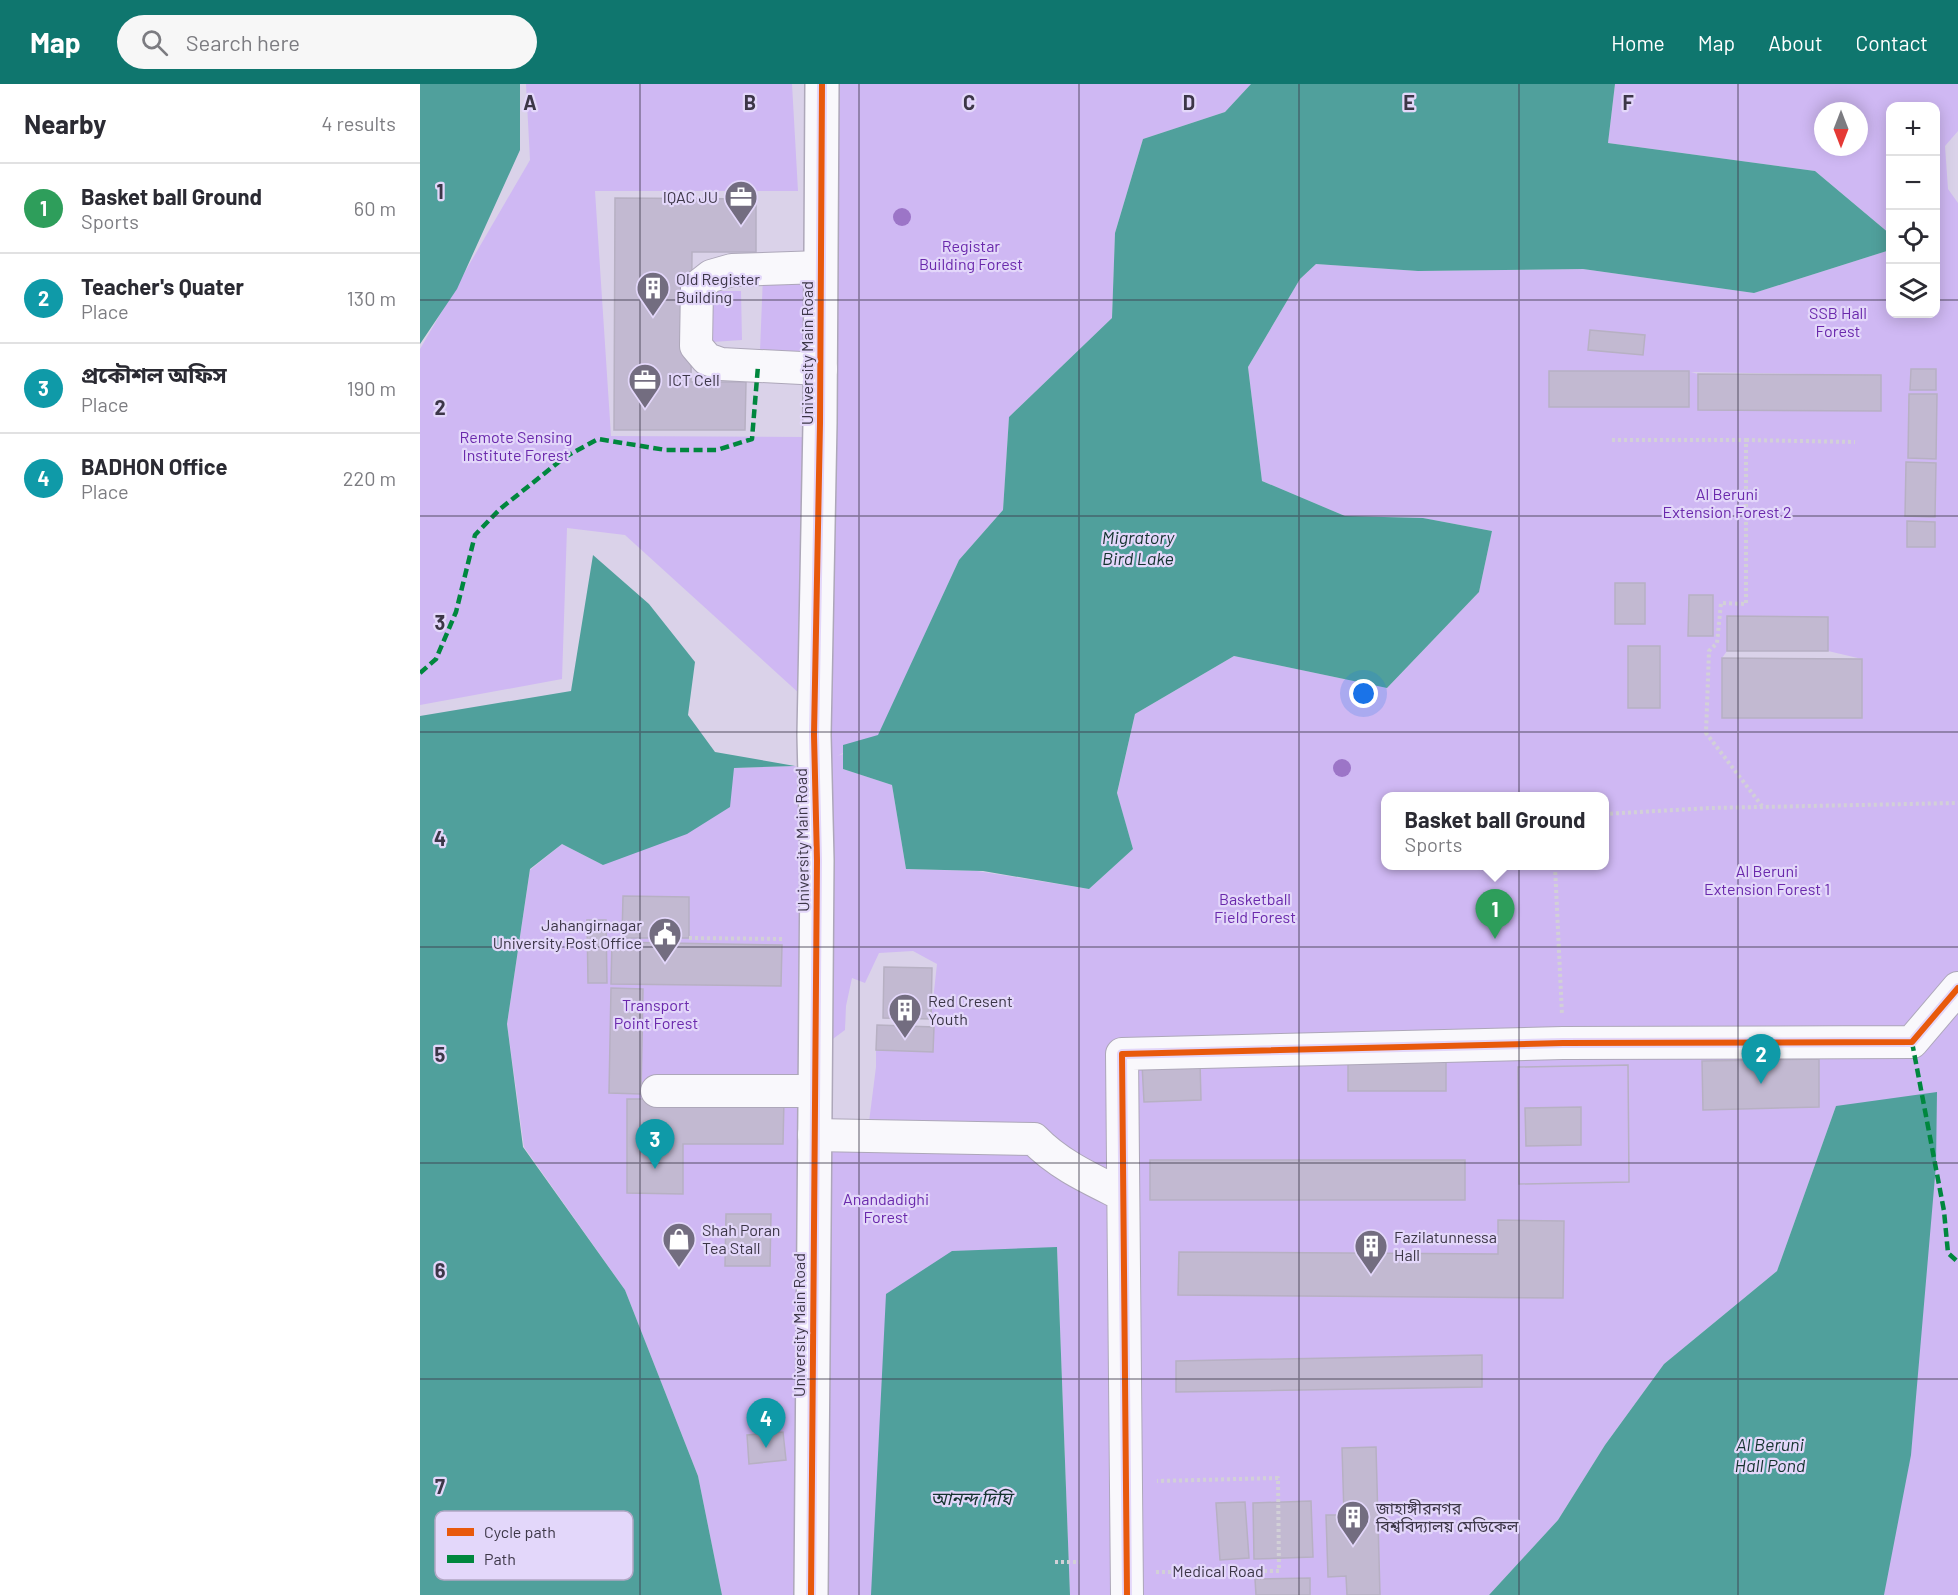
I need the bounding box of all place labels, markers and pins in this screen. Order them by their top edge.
office icon: IQAC JU [723,179,759,226]
place label: IQAC JU [663,187,718,206]
place label: Old Register Building [676,269,760,306]
building icon: Old Register Building [635,270,671,317]
office icon: ICT Cell [627,362,663,409]
place label: ICT Cell [668,370,720,389]
pin: 1 [1476,890,1514,939]
place label: Jahangirnagar University Post Office [493,915,642,952]
public building icon: Jahangirnagar University Post Office [647,916,683,963]
place label: Red Cresent Youth [928,991,1013,1028]
building icon: Red Cresent Youth [887,992,923,1039]
pin: 2 [1742,1034,1780,1084]
pin: 3 [636,1120,674,1169]
place label: Shah Poran Tea Stall [702,1220,780,1257]
shop icon: Shah Poran Tea Stall [661,1221,697,1268]
place label: Fazilatunnessa Hall [1394,1227,1497,1264]
building icon: Fazilatunnessa Hall [1353,1228,1389,1275]
pin: 4 [746,1398,786,1448]
place label: জাহাঙ্গীরনগর বিশ্ববিদ্যালয় মেডিকেল [1375,1498,1519,1535]
building icon: জাহাঙ্গীরনগর বিশ্ববিদ্যালয় মেডিকেল [1335,1499,1371,1546]

